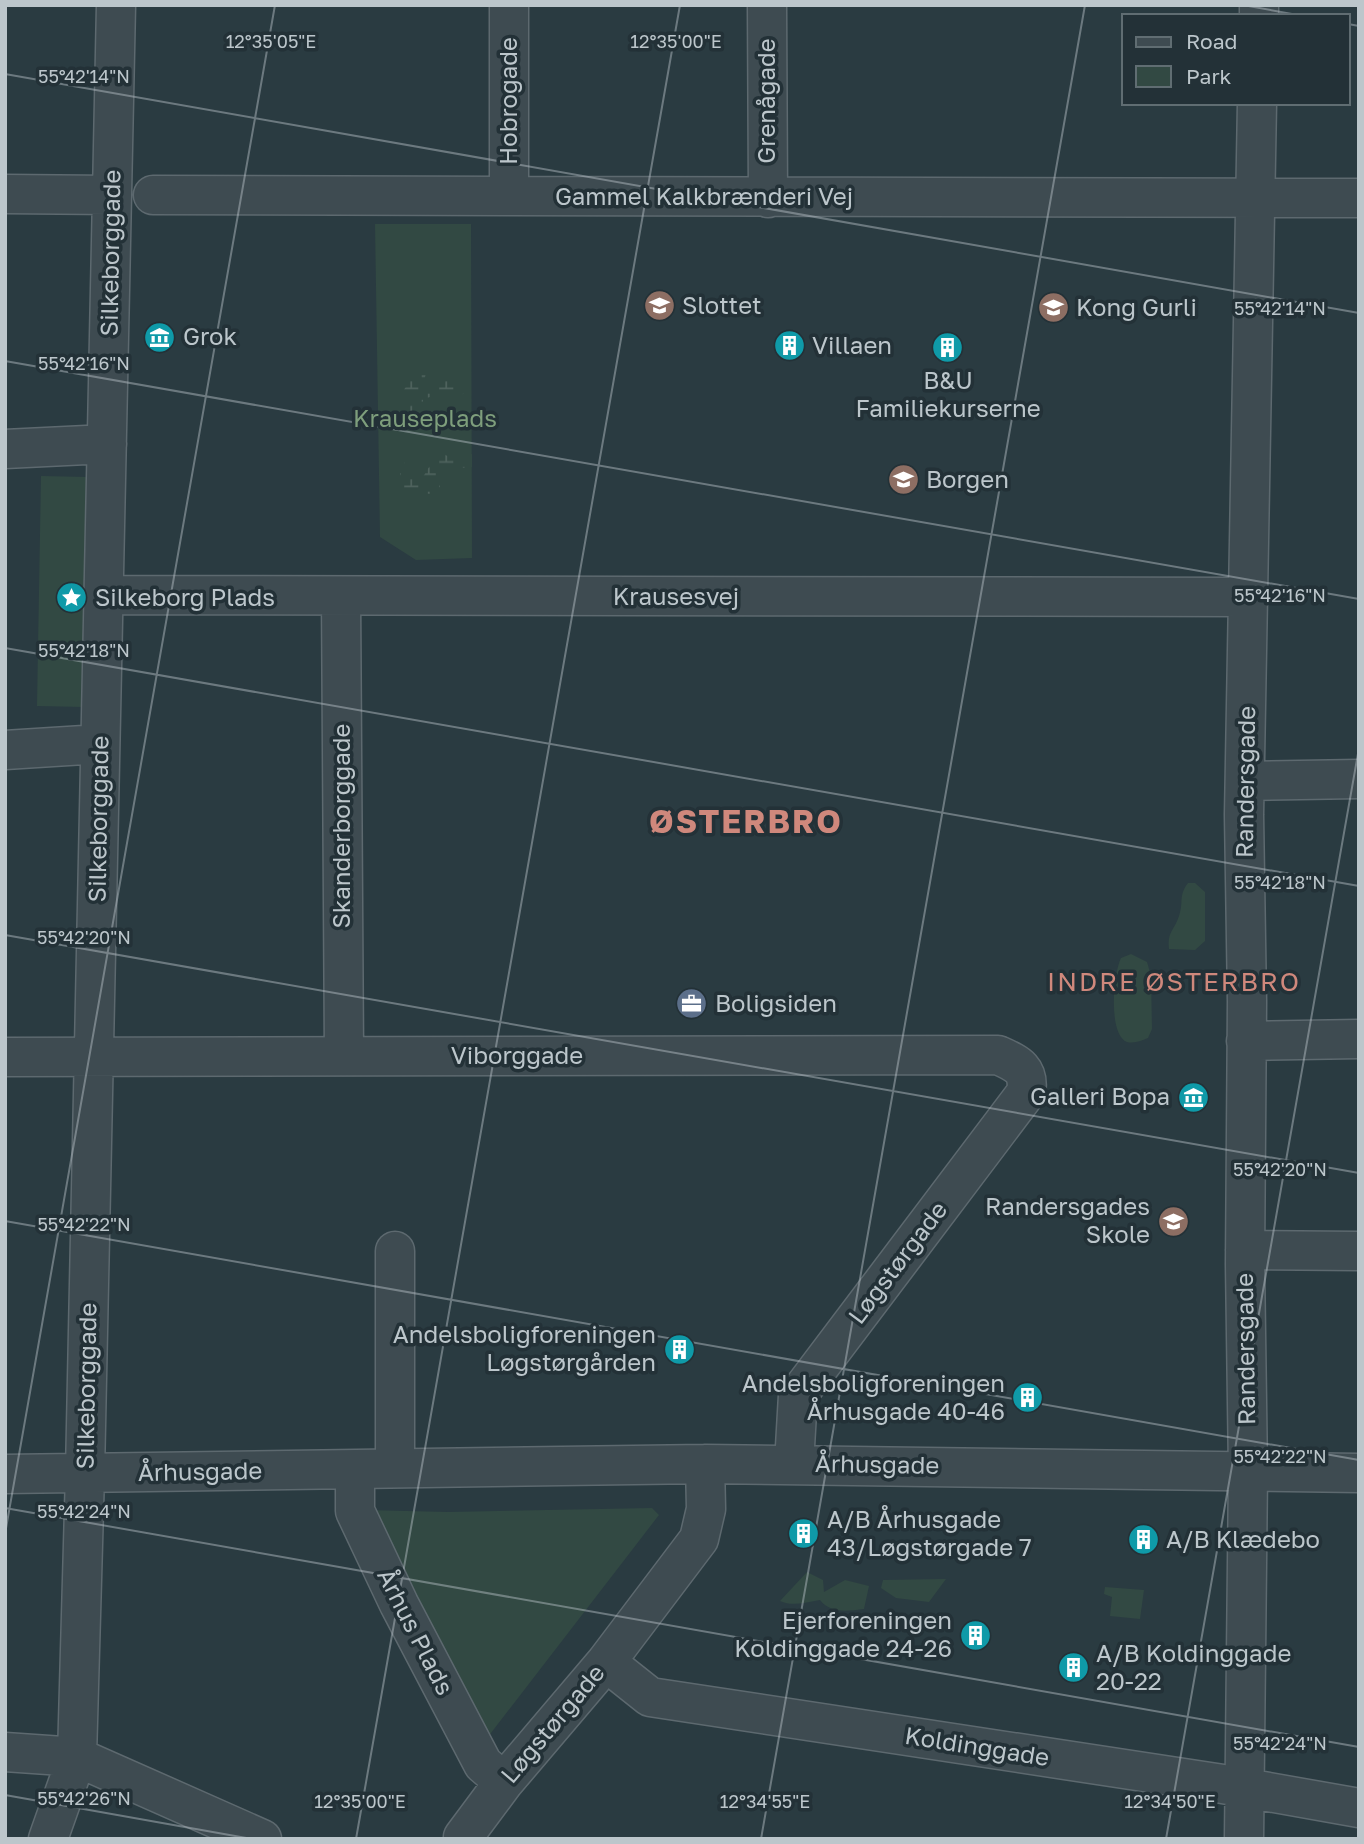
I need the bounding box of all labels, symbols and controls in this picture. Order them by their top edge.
legend [1122,14,1350,105]
text: Road [1186,28,1237,54]
text: 12°35'05"E [226,30,316,52]
text: 12°35'00"E [630,30,722,52]
street label: Hobrogade [493,37,522,165]
street label: Grenågade [751,38,780,164]
text: Park [1186,63,1232,89]
text: 55°42'14"N [38,65,130,87]
street label: Silkeborggade [94,169,125,336]
street label: Gammel Kalkbrænderi Vej [555,181,853,210]
school or university icon: Slottet [642,289,676,323]
place label: Slottet [682,290,762,319]
school or university icon: Kong Gurli [1036,291,1070,325]
place label: Kong Gurli [1076,292,1197,321]
text: 55°42'14"N [1234,297,1326,319]
museum icon: Grok [143,320,177,354]
place label: Grok [183,321,237,350]
building icon: Villaen [772,329,806,363]
place label: Villaen [812,330,892,359]
building icon: B&U Familiekurserne [931,330,965,364]
text: 55°42'16"N [38,352,130,374]
place label: B&U Familiekurserne [855,365,1041,422]
park label: Krauseplads [353,403,497,432]
school or university icon: Borgen [886,463,920,497]
place label: Borgen [926,464,1009,493]
place icon: Silkeborg Plads [55,581,89,615]
street label: Krausesvej [613,581,739,610]
place label: Silkeborg Plads [95,582,275,611]
text: 55°42'16"N [1234,584,1326,606]
text: 55°42'18"N [38,639,130,661]
street label: Randersgade [1229,706,1260,858]
street label: Skanderborggade [326,723,355,929]
street label: Silkeborggade [82,735,113,902]
district label: ØSTERBRO [649,802,843,840]
text: 55°42'18"N [1234,871,1326,893]
text: 55°42'20"N [37,926,131,948]
district label: INDRE ØSTERBRO [1047,966,1301,997]
office icon: Boligsiden [675,987,709,1021]
place label: Boligsiden [715,988,837,1017]
street label: Viborggade [451,1040,583,1069]
museum icon: Galleri Bopa [1176,1080,1210,1114]
place label: Galleri Bopa [1030,1081,1170,1110]
text: 55°42'20"N [1233,1158,1327,1180]
place label: Randersgades Skole [985,1191,1150,1248]
street label: Løgstørgade [841,1195,952,1329]
school or university icon: Randersgades Skole [1156,1204,1190,1238]
text: 55°42'22"N [37,1213,131,1235]
street label: Randersgade [1229,1273,1260,1425]
street label: Silkeborggade [70,1302,101,1469]
place label: Andelsboligforeningen Løgstørgården [393,1319,656,1376]
building icon: Andelsboligforeningen Løgstørgården [662,1332,696,1366]
place label: Andelsboligforeningen Århusgade 40-46 [742,1368,1005,1425]
building icon: Andelsboligforeningen Århusgade 40-46 [1011,1381,1045,1415]
text: 55°42'22"N [1233,1445,1327,1467]
street label: Århusgade [815,1448,939,1479]
street label: Århusgade [138,1455,262,1486]
text: 55°42'24"N [37,1500,131,1522]
place label: A/B Århusgade 43/Løgstørgade 7 [827,1504,1032,1561]
building icon: A/B Århusgade 43/Løgstørgade 7 [787,1517,821,1551]
building icon: A/B Klædebo [1126,1523,1160,1557]
place label: A/B Klædebo [1166,1524,1320,1553]
street label: Århus Plads [372,1563,461,1699]
place label: Ejerforeningen Koldinggade 24-26 [734,1605,952,1662]
building icon: Ejerforeningen Koldinggade 24-26 [958,1618,992,1652]
place label: A/B Koldinggade 20-22 [1096,1638,1291,1695]
building icon: A/B Koldinggade 20-22 [1056,1651,1090,1685]
street label: Løgstørgade [494,1658,610,1788]
street label: Koldinggade [903,1720,1051,1771]
text: 55°42'24"N [1233,1732,1327,1754]
text: 55°42'26"N [37,1787,131,1809]
text: 12°35'00"E [314,1790,406,1812]
text: 12°34'55"E [720,1790,810,1812]
text: 12°34'50"E [1124,1790,1216,1812]

